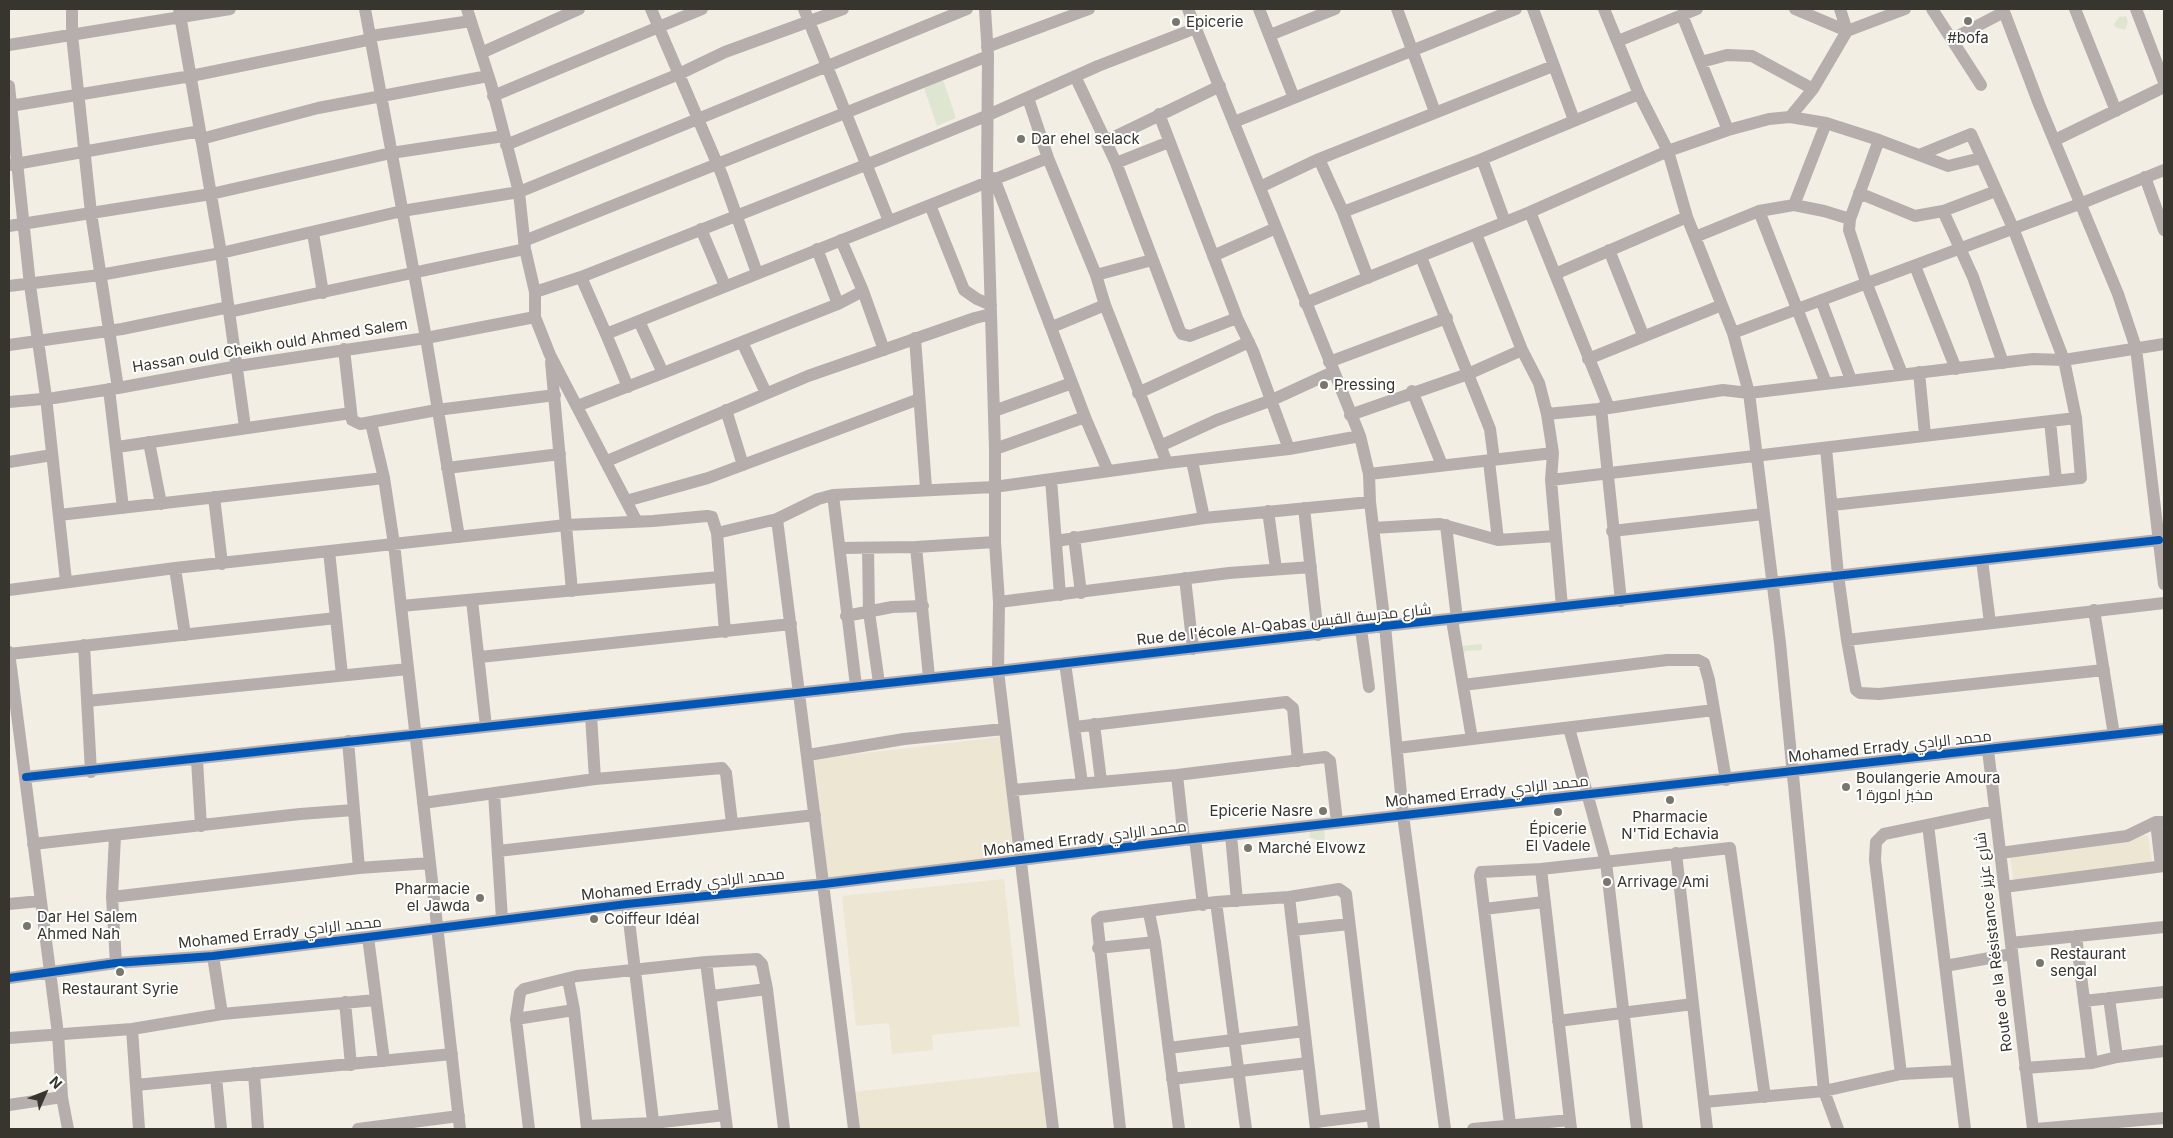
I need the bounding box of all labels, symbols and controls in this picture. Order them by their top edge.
place label: Epicerie [1186,13,1243,31]
marker: #bofa [1962,15,1974,27]
marker: Epicerie [1170,16,1182,28]
place label: #bofa [1947,29,1989,47]
place label: Dar ehel selack [1031,130,1140,148]
marker: Dar ehel selack [1015,133,1027,145]
street label: Hassan ould Cheikh ould Ahmed Salem [131,315,409,377]
place label: Pressing [1334,376,1395,394]
marker: Pressing [1318,379,1330,391]
street label: Rue de l'école Al-Qabas شارع مدرسة القبس [1136,601,1432,649]
street label: Mohamed Errady محمد الرادي [1787,727,1993,767]
place label: Boulangerie Amoura 1 مخبز امورة [1856,769,2000,804]
street label: Mohamed Errady محمد الرادي [1384,772,1590,812]
marker: Boulangerie Amoura 1 مخبز امورة [1840,781,1852,793]
marker: Pharmacie N'Tid Echavia [1664,794,1676,806]
place label: Epicerie Nasre [1210,802,1313,820]
marker: Epicerie Nasre [1317,805,1329,817]
marker: Épicerie El Vadele [1552,806,1564,818]
place label: Pharmacie N'Tid Echavia [1621,808,1719,843]
street label: Mohamed Errady محمد الرادي [982,818,1188,860]
place label: Épicerie El Vadele [1525,820,1591,855]
street label: Route de la Résistance شارع عزيز [1972,831,2016,1053]
place label: Marché Elvowz [1258,839,1366,857]
marker: Marché Elvowz [1242,842,1254,854]
street label: Mohamed Errady محمد الرادي [580,865,786,905]
place label: Arrivage Ami [1617,873,1709,891]
marker: Arrivage Ami [1601,876,1613,888]
place label: Pharmacie el Jawda [395,880,470,915]
marker: Pharmacie el Jawda [474,892,486,904]
place label: Dar Hel Salem Ahmed Nah [37,908,137,943]
place label: Coiffeur Idéal [604,910,699,928]
street label: Mohamed Errady محمد الرادي [177,913,383,953]
marker: Coiffeur Idéal [588,913,600,925]
marker: Dar Hel Salem Ahmed Nah [21,920,33,932]
place label: Restaurant sengal [2050,945,2126,980]
marker: Restaurant sengal [2034,957,2046,969]
marker: Restaurant Syrie [114,966,126,978]
place label: Restaurant Syrie [62,980,178,998]
north arrow [20,1068,70,1118]
text: N [46,1072,66,1092]

